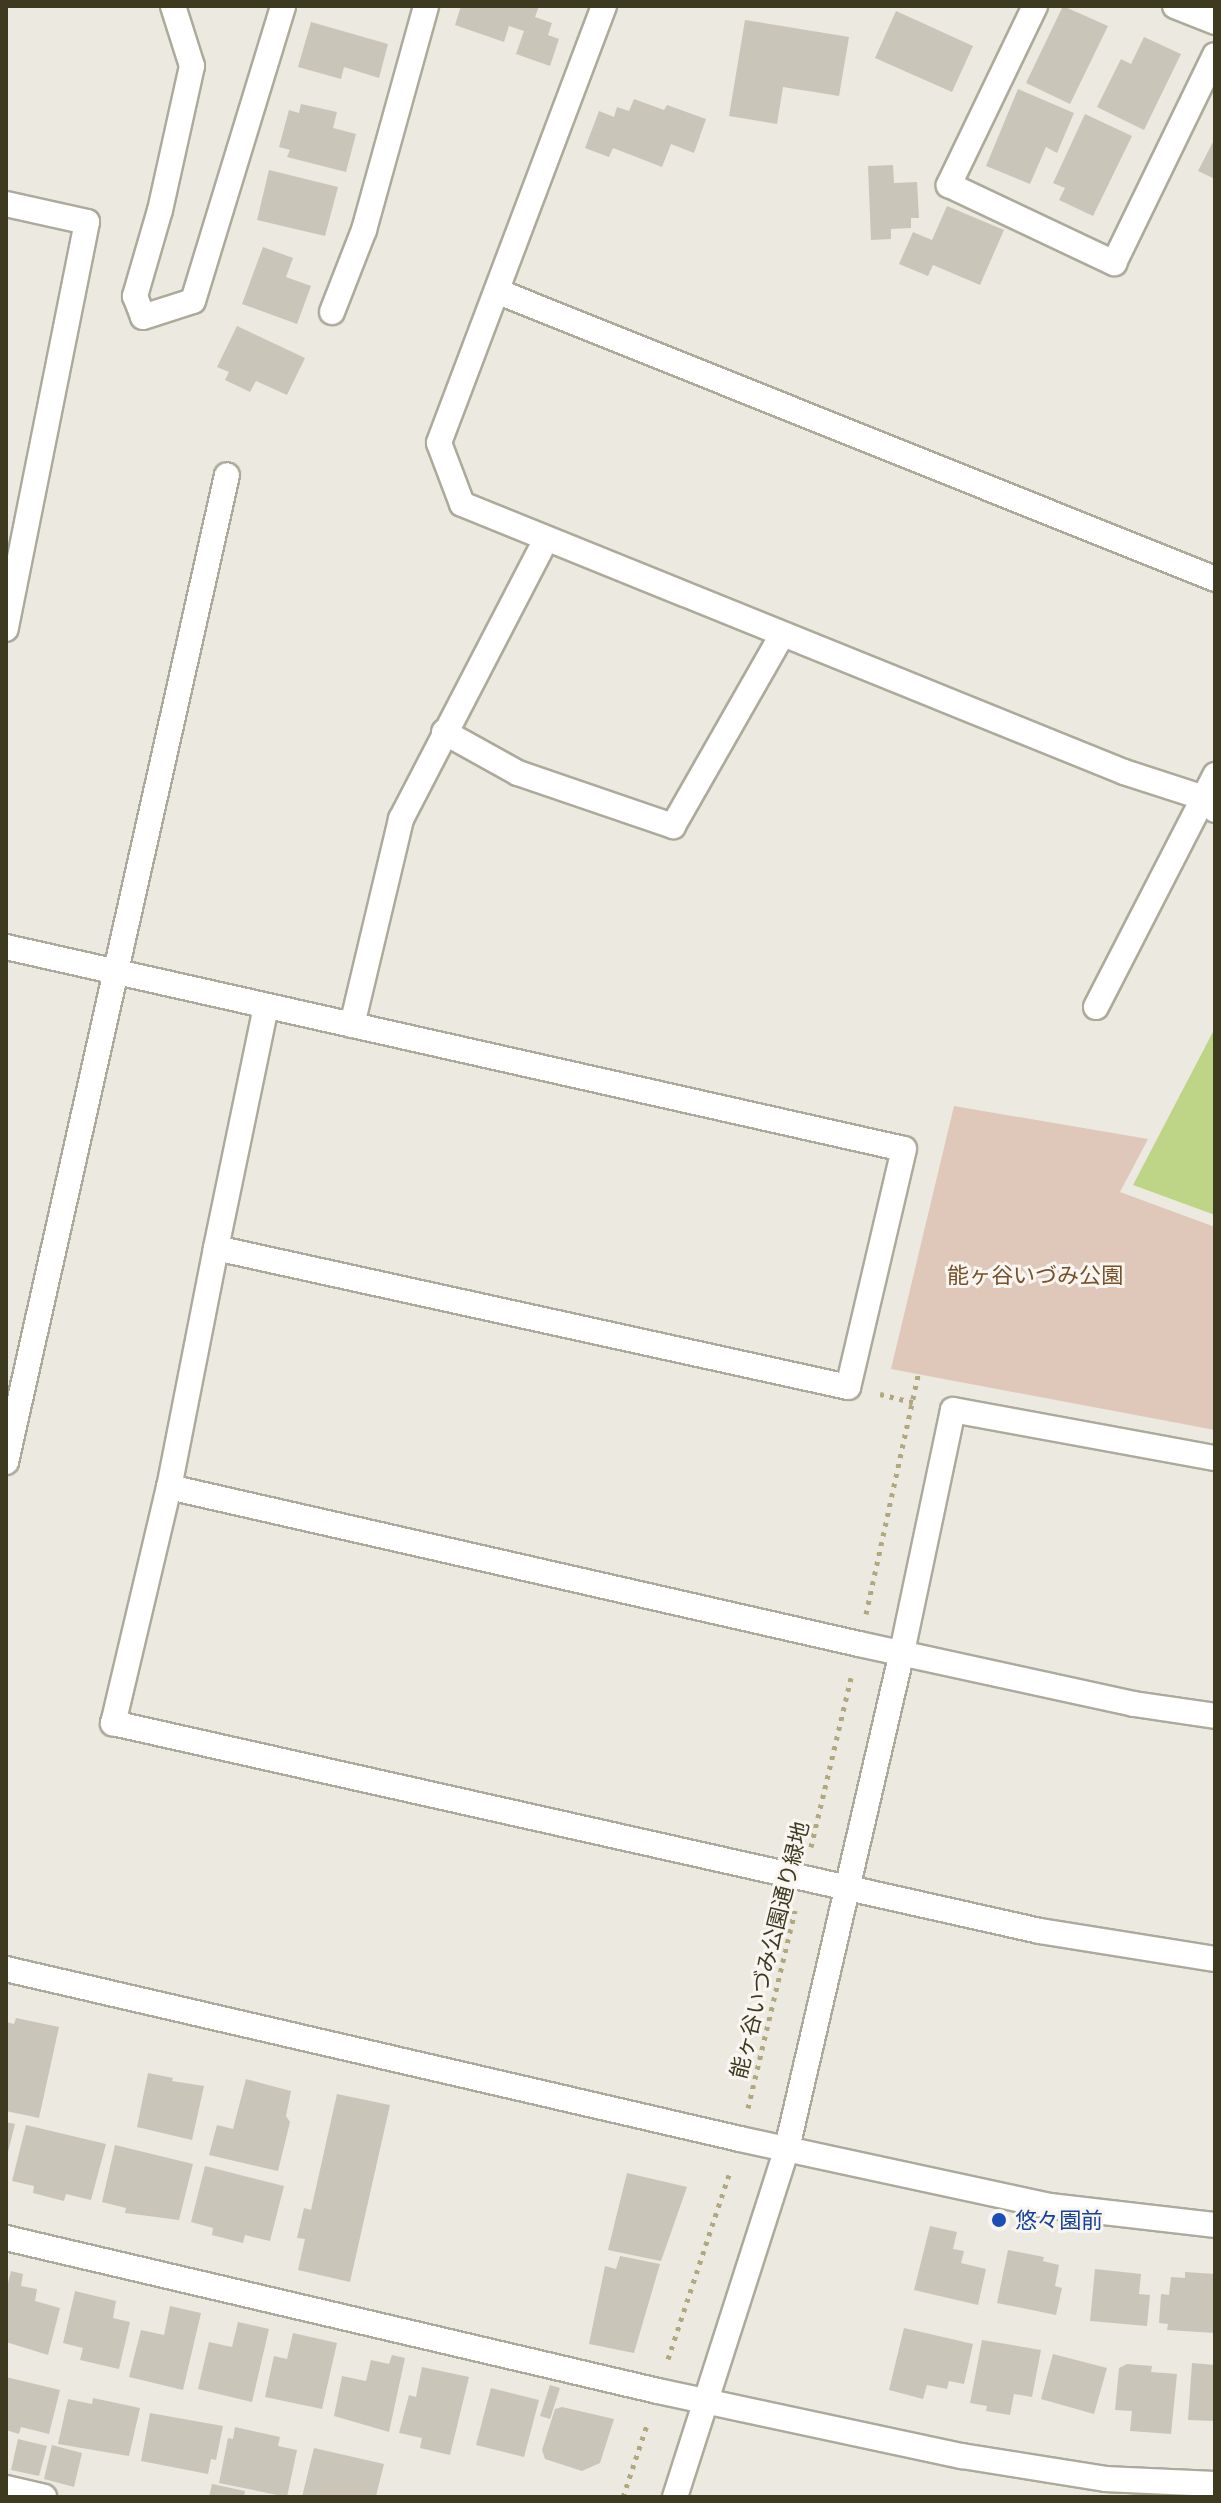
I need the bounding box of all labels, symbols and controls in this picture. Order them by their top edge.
park label: 能ヶ谷いづみ公園 [947,1262,1123,1288]
street label: 能ヶ谷いづみ公園通り緑地 [724,1819,814,2081]
place label: 悠々園前 [1015,2207,1103,2233]
marker: 悠々園前 [990,2211,1008,2229]

